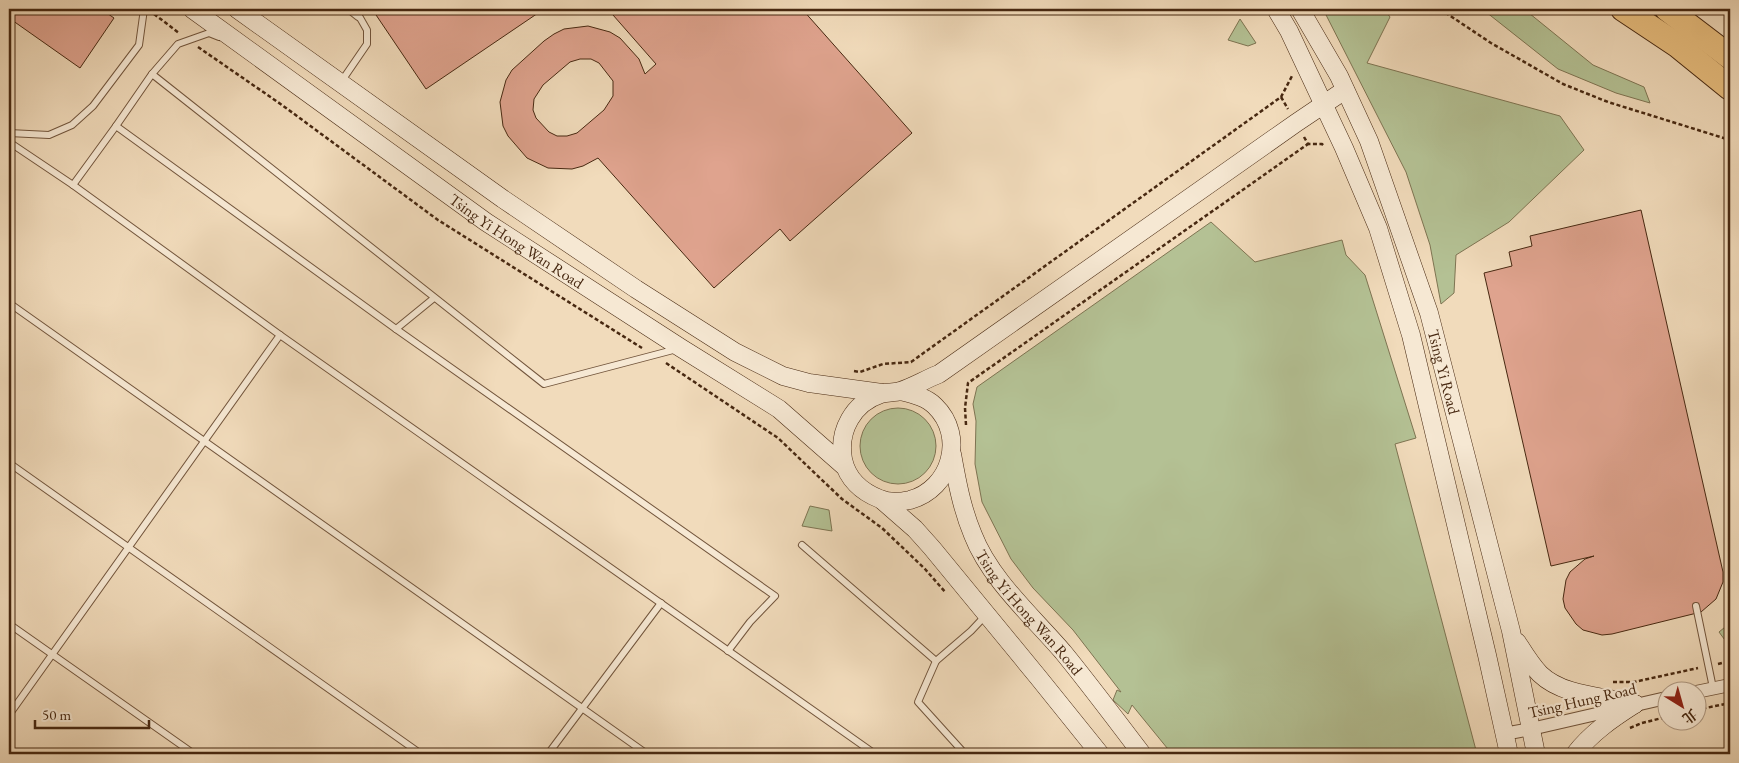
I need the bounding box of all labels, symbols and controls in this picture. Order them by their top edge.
street label: Tsing Yi Hong Wan Road [445,189,588,294]
street label: Tsing Yi Road [1423,327,1465,417]
street label: Tsing Yi Hong Wan Road [971,546,1088,680]
street label: Tsing Hung Road [1526,678,1639,723]
north arrow [1656,680,1706,730]
scale bar [35,698,149,730]
text: 50 m [42,705,71,724]
text: 北 [1679,705,1701,728]

